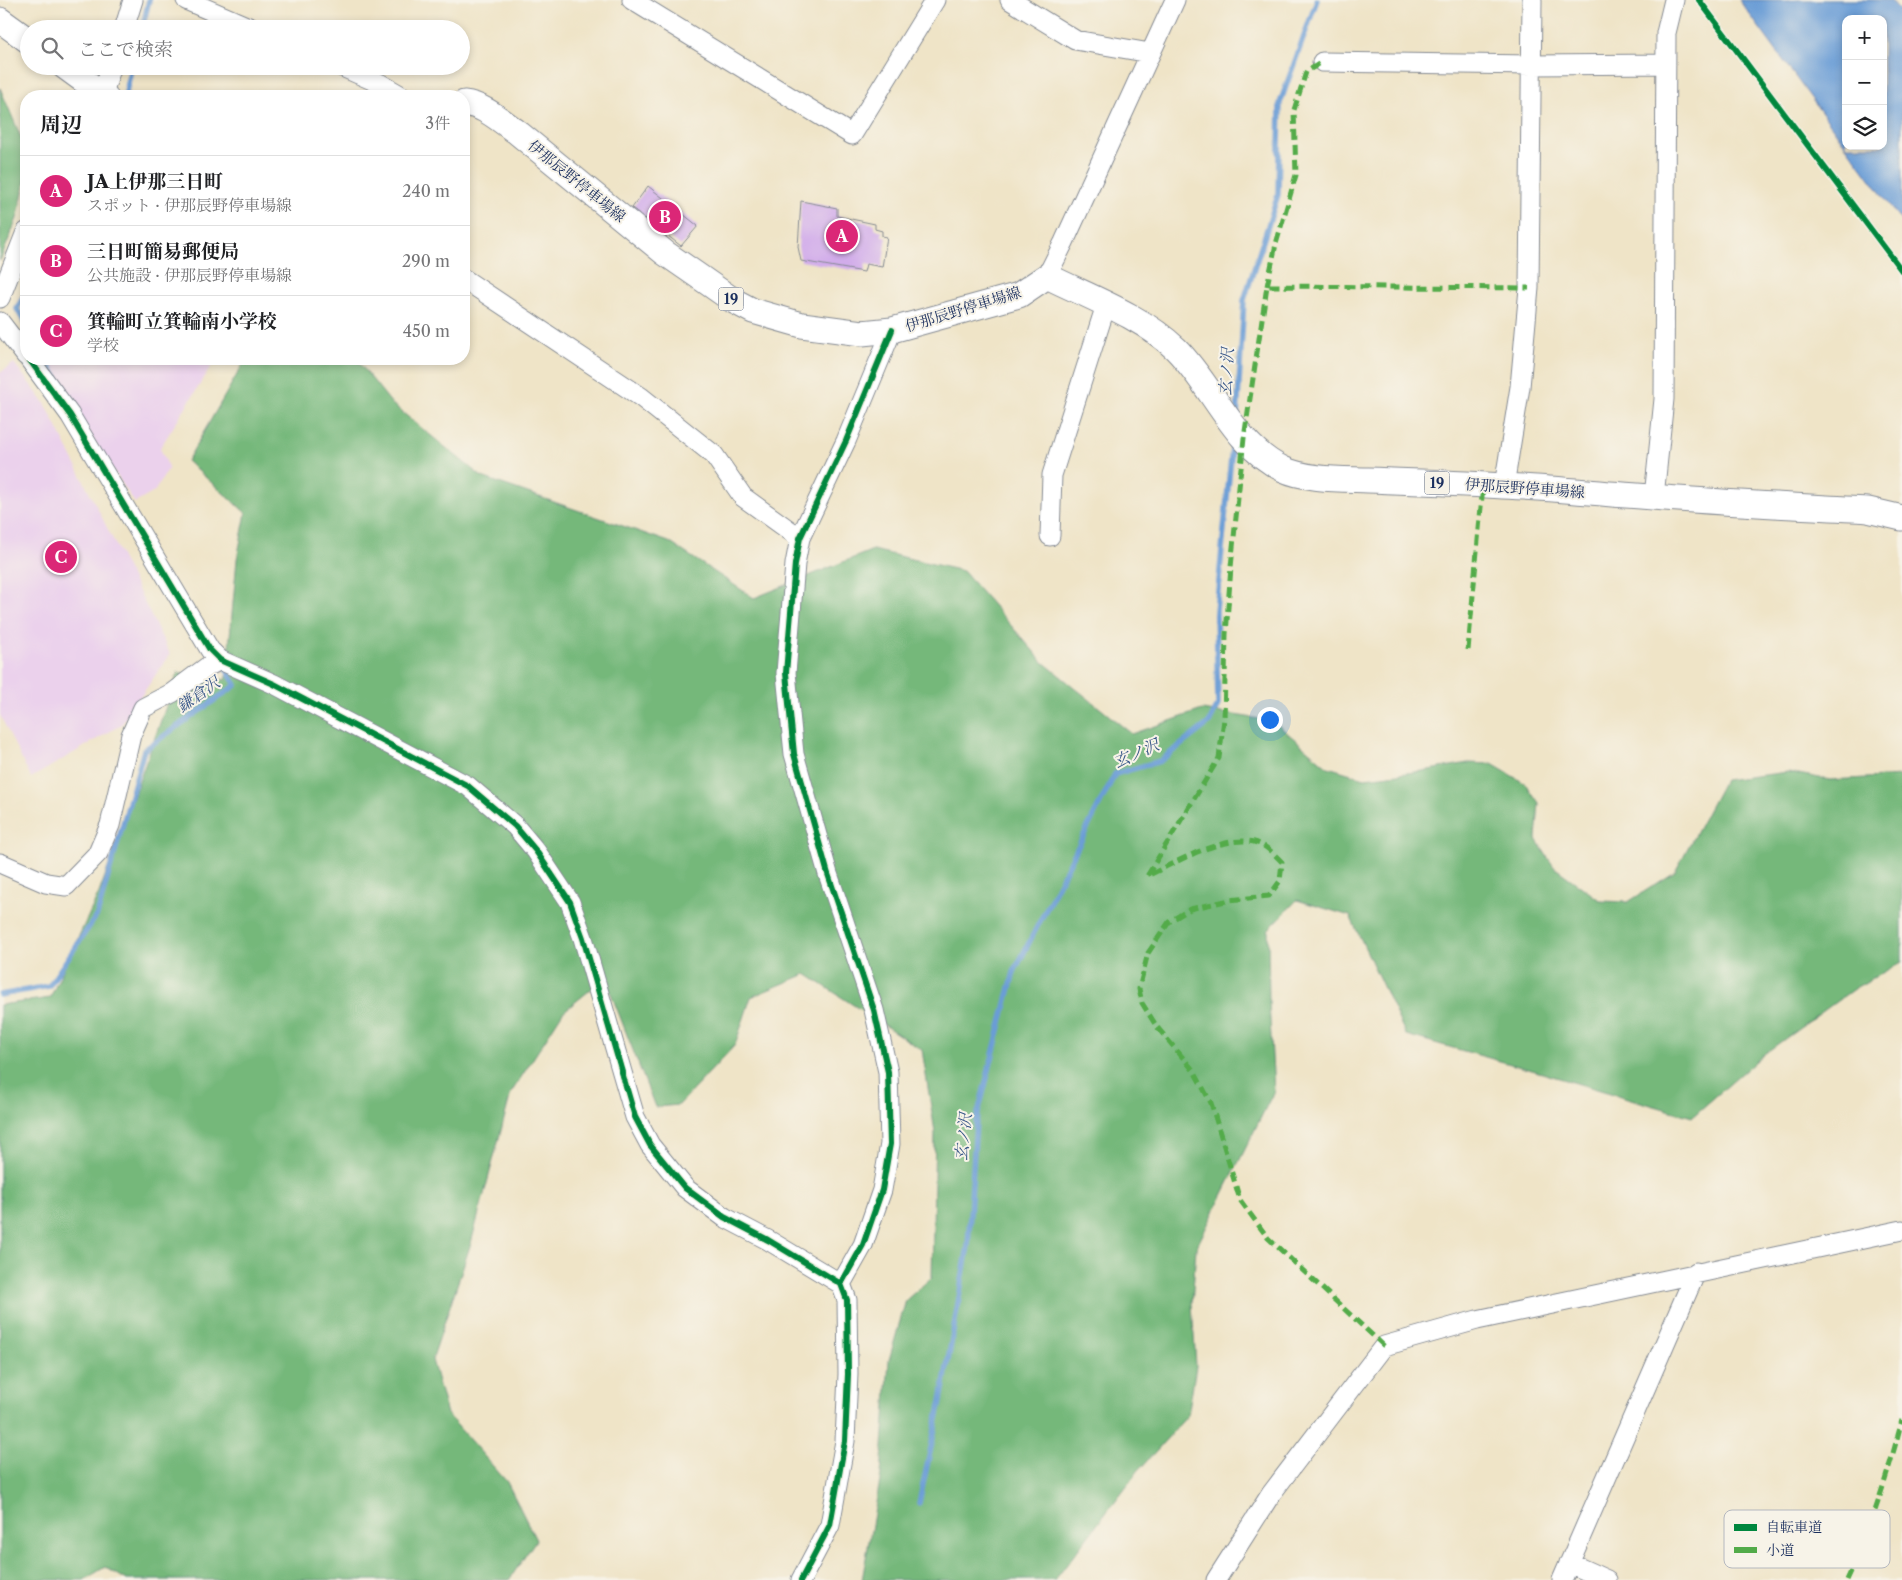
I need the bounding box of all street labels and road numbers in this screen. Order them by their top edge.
street label: 伊那辰野停車場線 [524,136,630,226]
street label: 伊那辰野停車場線 [903,282,1023,336]
road number: 19 [718,288,744,310]
road number: 19 [1424,472,1450,494]
street label: 伊那辰野停車場線 [1464,474,1586,502]

